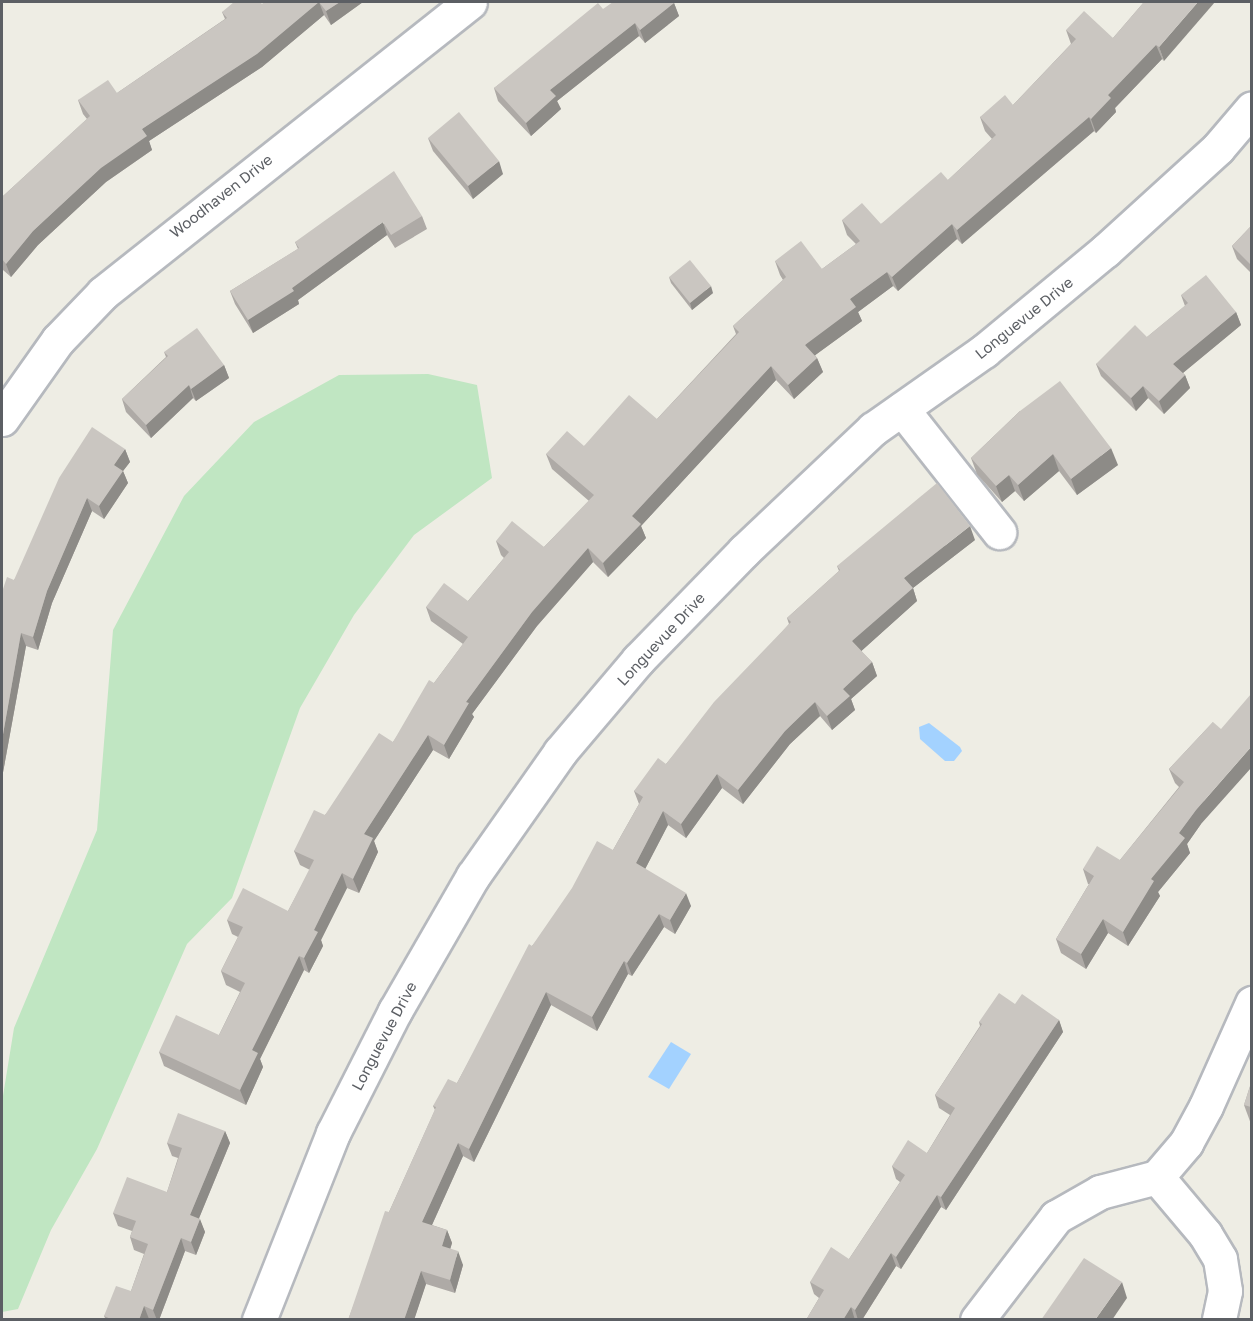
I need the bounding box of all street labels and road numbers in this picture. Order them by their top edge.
street label: Woodhaven Drive [166,150,276,242]
street label: Longuevue Drive [972,273,1076,363]
street label: Longuevue Drive [613,589,709,689]
street label: Longuevue Drive [348,979,420,1093]

